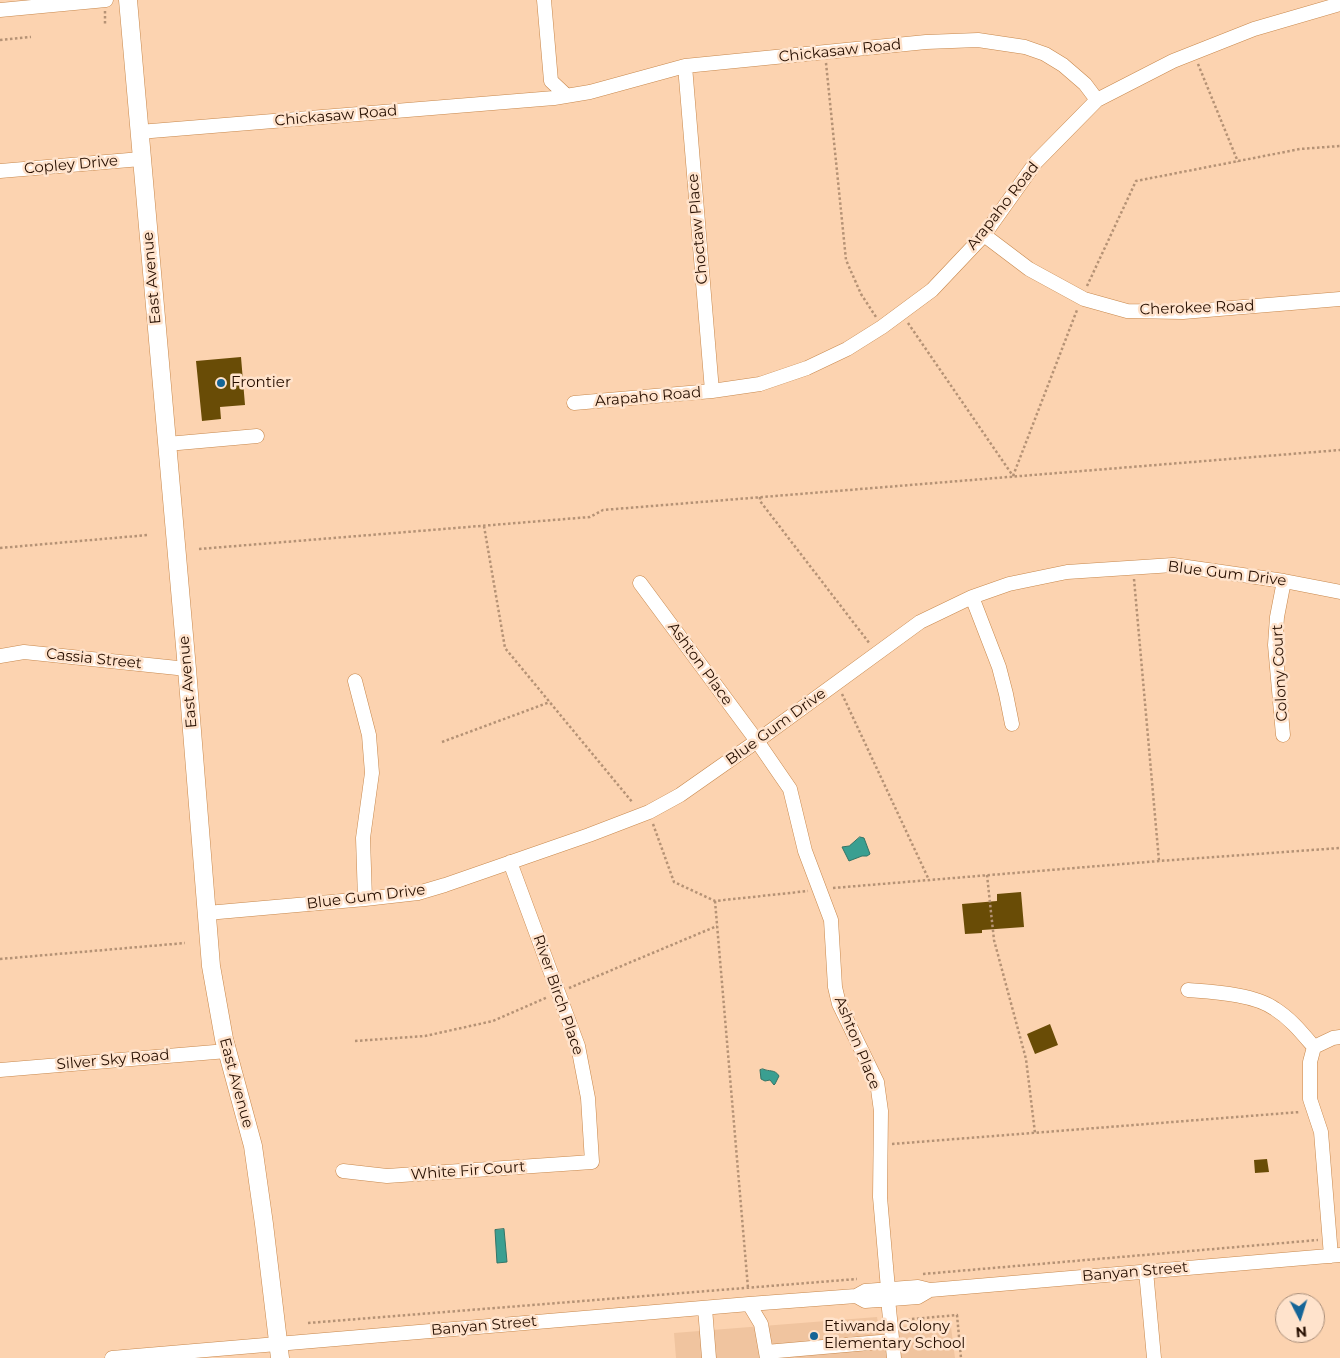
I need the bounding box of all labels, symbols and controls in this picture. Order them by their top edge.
street label: Chickasaw Road [778,36,902,66]
street label: Chickasaw Road [274,102,398,130]
street label: Copley Drive [23,152,119,178]
street label: Arapaho Road [963,158,1043,254]
street label: Choctaw Place [684,173,712,285]
street label: East Avenue [139,231,165,325]
street label: Cherokee Road [1139,297,1255,319]
place label: Frontier [231,374,291,392]
marker: Frontier [215,377,227,389]
street label: Arapaho Road [594,383,702,411]
street label: Blue Gum Drive [1167,558,1287,590]
street label: Ashton Place [664,619,736,709]
street label: Colony Court [1268,624,1292,722]
street label: East Avenue [175,635,201,729]
street label: Cassia Street [45,645,143,673]
street label: Blue Gum Drive [722,685,830,769]
street label: Blue Gum Drive [306,881,426,913]
street label: River Birch Place [529,932,587,1058]
street label: Ashton Place [830,994,884,1092]
street label: East Avenue [215,1036,257,1130]
street label: Silver Sky Road [56,1046,170,1074]
street label: White Fir Court [410,1158,526,1184]
street label: Banyan Street [1081,1258,1189,1286]
north arrow [1275,1293,1325,1343]
street label: Banyan Street [430,1312,538,1340]
place label: Etiwanda Colony Elementary School [824,1318,965,1353]
text: N [1295,1322,1308,1341]
marker: Etiwanda Colony Elementary School [808,1330,820,1342]

